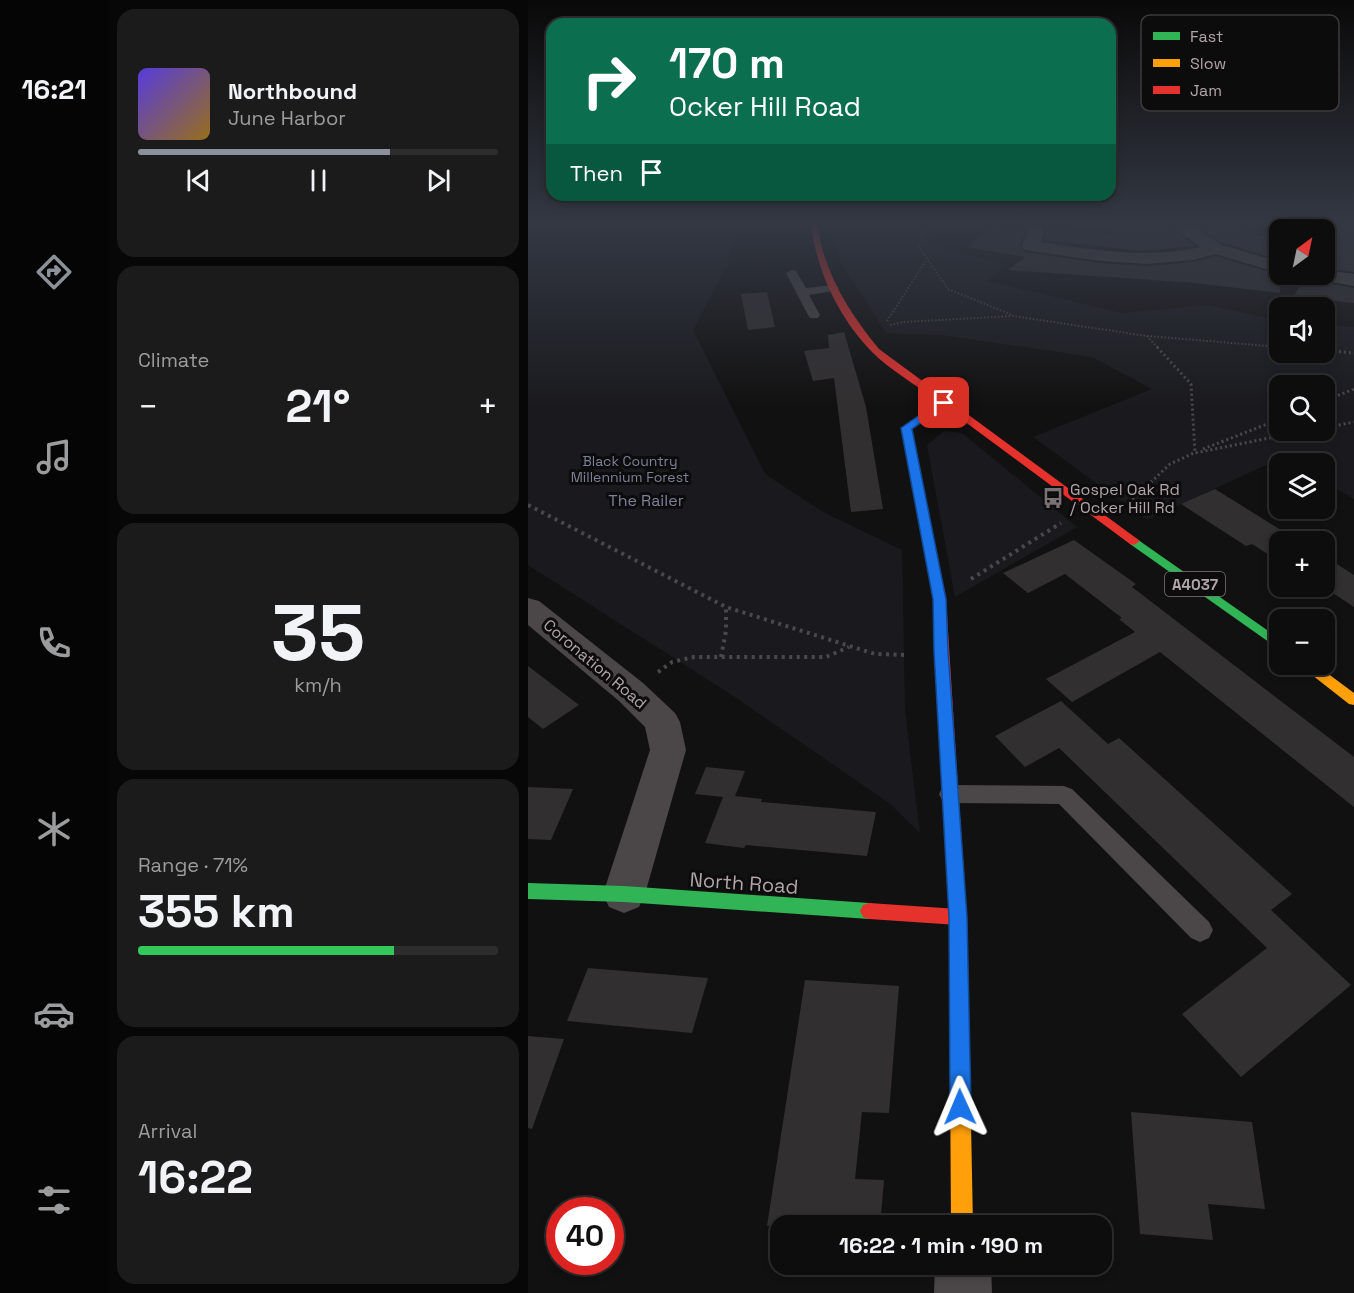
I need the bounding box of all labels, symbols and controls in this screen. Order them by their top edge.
legend [1141,15,1339,111]
text: Fast [1190,26,1223,47]
text: 170 m [669,37,785,90]
icon: right [570,42,648,120]
text: Slow [1190,53,1226,74]
text: 16:21 [21,72,87,107]
text: Northbound [228,77,357,105]
text: Jam [1190,80,1222,101]
text: Ocker Hill Road [669,89,861,124]
text: June Harbor [228,105,346,131]
icon: arrive [635,156,668,189]
text: Then [570,159,623,187]
icon: previous [182,164,215,197]
icon: pause [302,164,335,197]
icon: next [422,164,455,197]
north arrow [1269,219,1335,285]
map controls [1269,219,1335,675]
icon: directions [33,251,75,293]
button: sound [1269,297,1335,363]
text: Climate [138,347,209,373]
button: search [1269,375,1335,441]
pin [918,377,969,428]
text: 21° [286,378,350,435]
text: − [138,386,158,428]
text: + [478,386,498,428]
icon: arrive [927,386,960,419]
icon: music [33,436,75,478]
park label: Black Country Millennium Forest [571,452,689,486]
button: layers [1269,453,1335,519]
place label: Gospel Oak Rd / Ocker Hill Rd [1070,479,1180,518]
bus stop icon: Gospel Oak Rd / Ocker Hill Rd [1041,486,1065,510]
park label: The Railer [608,490,684,511]
button: + [1269,531,1335,597]
road number: A4037 [1165,572,1225,596]
text: 35 [271,583,365,683]
button: − [1269,609,1335,675]
street label: Coronation Road [539,615,651,713]
icon: phone [33,622,75,664]
text: km/h [294,672,342,698]
icon: climate [33,808,75,850]
text: Range · 71% [138,852,248,878]
street label: North Road [689,866,799,900]
text: 355 km [138,883,295,940]
icon: car [33,993,75,1035]
position arrow [928,1075,992,1139]
text: Arrival [138,1118,197,1144]
text: 16:22 [138,1149,253,1206]
icon: filters [33,1179,75,1221]
speed limit sign: 40 [546,1197,624,1275]
text: 16:22 · 1 min · 190 m [839,1231,1043,1259]

